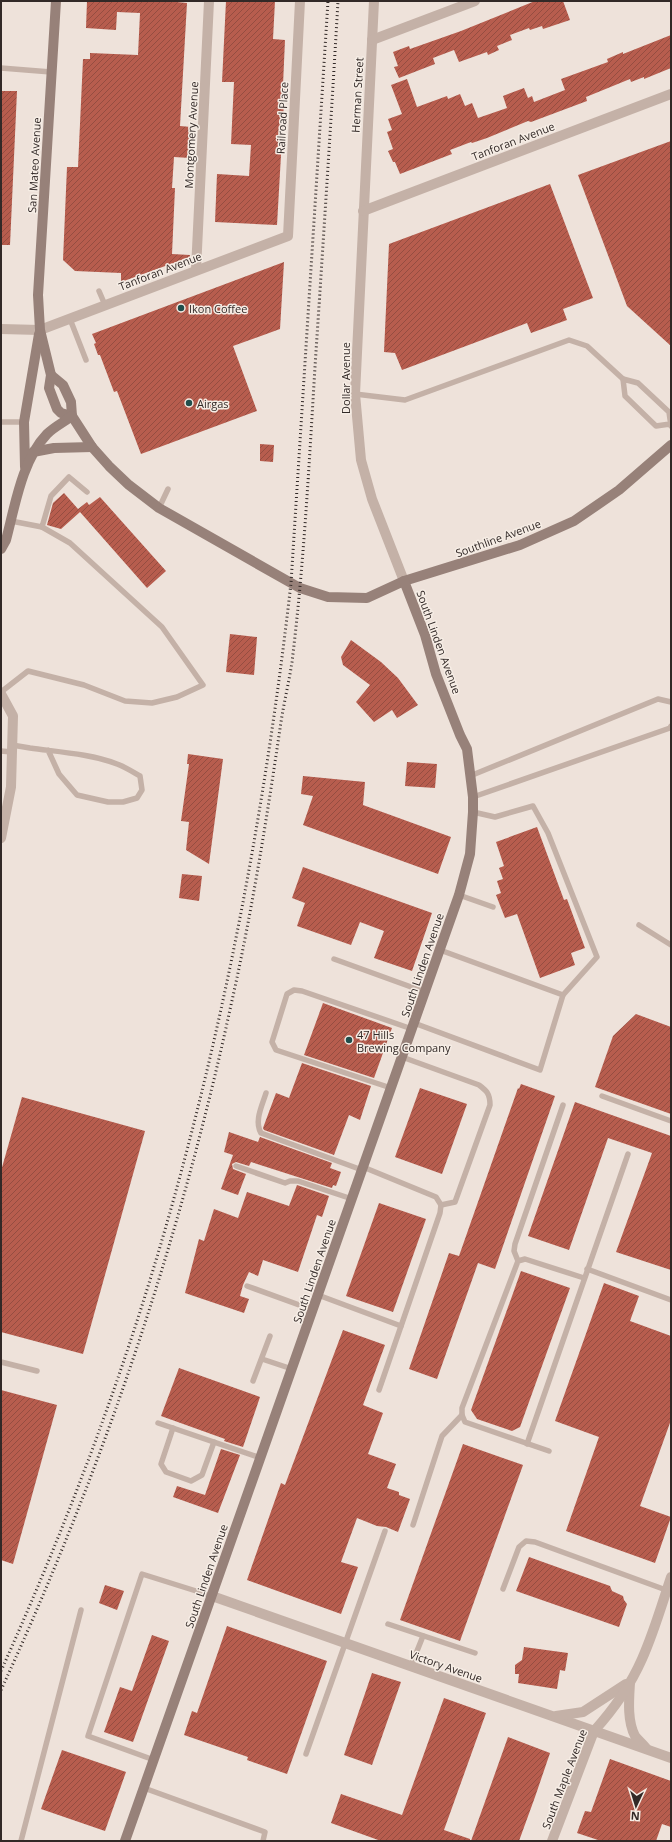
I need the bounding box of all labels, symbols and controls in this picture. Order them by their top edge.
street label: Herman Street [348,57,366,133]
street label: Montgomery Avenue [181,81,201,189]
street label: Railroad Place [273,82,291,154]
street label: San Mateo Avenue [24,117,44,213]
street label: Tanforan Avenue [469,118,557,164]
street label: Tanforan Avenue [116,248,204,294]
place label: Ikon Coffee [189,301,247,316]
marker: Ikon Coffee [176,303,186,313]
street label: Dollar Avenue [338,342,353,414]
place label: Airgas [197,396,229,411]
marker: Airgas [184,398,194,408]
street label: Southline Avenue [453,516,543,560]
street label: South Linden Avenue [413,588,465,696]
street label: South Linden Avenue [397,911,447,1019]
place label: 47 Hills Brewing Company [357,1027,451,1055]
marker: 47 Hills Brewing Company [344,1035,354,1045]
street label: South Linden Avenue [289,1217,339,1325]
street label: South Linden Avenue [181,1522,231,1630]
street label: Victory Avenue [407,1646,485,1686]
street label: South Maple Avenue [538,1727,590,1831]
north arrow [616,1786,656,1826]
text: N [630,1809,640,1824]

